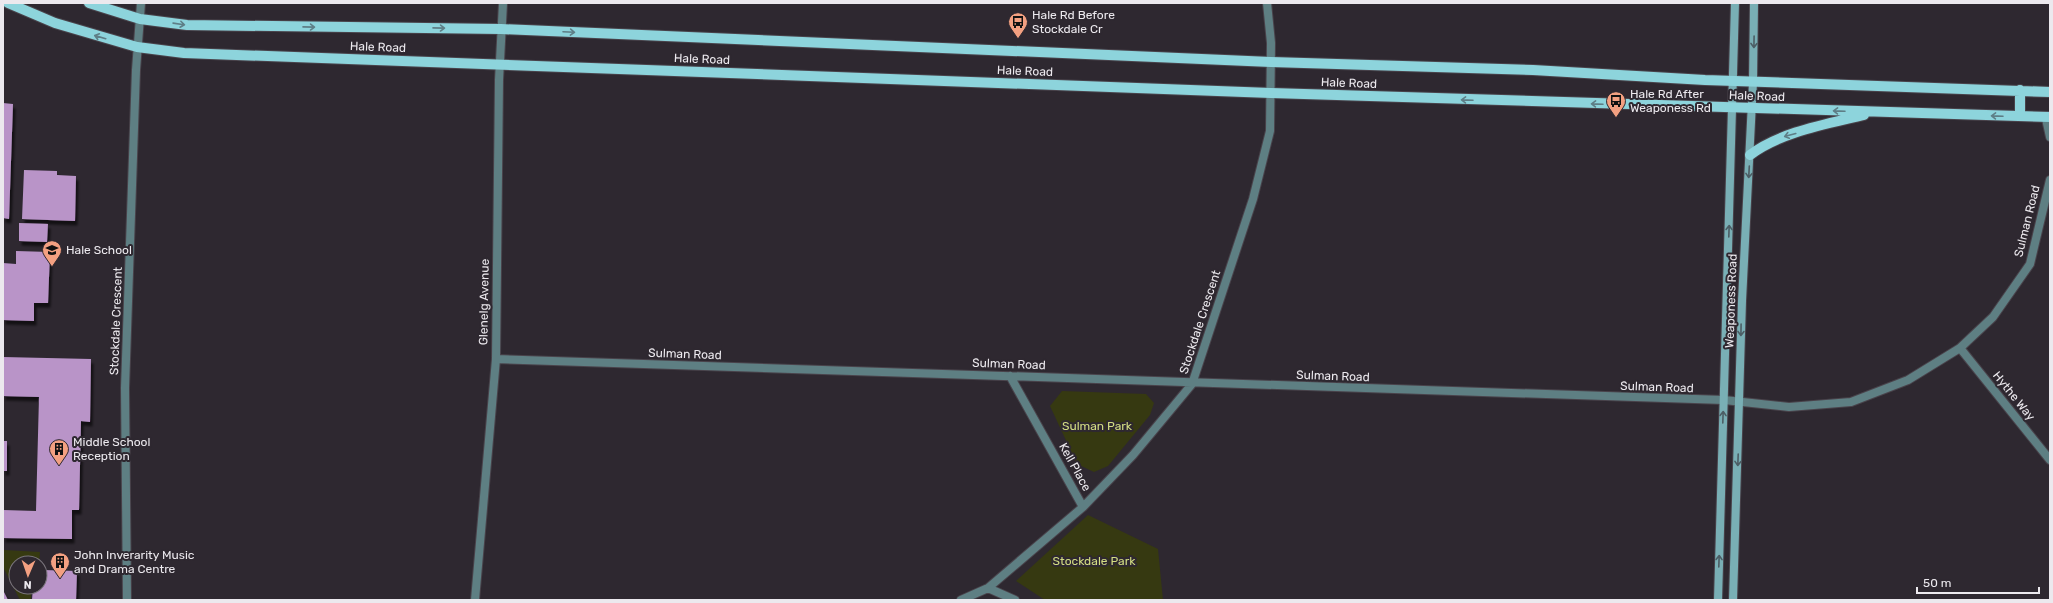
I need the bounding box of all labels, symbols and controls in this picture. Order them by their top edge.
place label: Hale Rd Before Stockdale Cr [1032,8,1115,36]
bus stop icon: Hale Rd Before Stockdale Cr [1007,11,1029,39]
one-way arrow [172,20,185,28]
one-way arrow [302,23,315,30]
one-way arrow [432,24,445,32]
one-way arrow [562,28,575,35]
one-way arrow [94,32,107,40]
one-way arrow [1750,35,1758,48]
street label: Hale Road [350,39,406,55]
street label: Hale Road [674,51,730,67]
street label: Hale Road [997,63,1053,79]
street label: Hale Road [1321,75,1377,91]
place label: Hale Rd After Weaponess Rd [1630,87,1711,115]
street label: Hale Road [1729,88,1785,104]
bus stop icon: Hale Rd After Weaponess Rd [1605,90,1627,118]
one-way arrow [1461,96,1474,103]
one-way arrow [1591,100,1604,107]
one-way arrow [1833,107,1846,115]
one-way arrow [1991,112,2004,119]
one-way arrow [1784,132,1797,140]
one-way arrow [1745,165,1752,178]
street label: Sulman Road [2011,184,2043,258]
one-way arrow [1725,225,1733,238]
school or university icon: Hale School [41,239,63,267]
place label: Hale School [66,243,132,257]
street label: Weaponess Road [1722,254,1740,348]
street label: Glenelg Avenue [476,258,492,345]
street label: Stockdale Crescent [107,266,125,375]
street label: Stockdale Crescent [1177,268,1224,376]
one-way arrow [1738,323,1745,336]
street label: Sulman Road [648,346,722,362]
street label: Sulman Road [972,356,1046,372]
street label: Sulman Road [1296,368,1370,384]
street label: Hythe Way [1990,369,2038,424]
street label: Sulman Road [1620,379,1694,395]
one-way arrow [1720,411,1727,424]
park label: Sulman Park [1062,419,1133,433]
place label: Middle School Reception [73,435,150,463]
building icon: Middle School Reception [48,438,70,466]
street label: Kell Place [1056,440,1094,494]
one-way arrow [1734,453,1742,466]
place label: John Inverarity Music and Drama Centre [74,548,195,576]
building icon: John Inverarity Music and Drama Centre [49,551,71,579]
park label: Stockdale Park [1053,554,1136,568]
north arrow [8,555,48,595]
one-way arrow [1715,555,1723,568]
scale bar [1917,569,2039,595]
text: 50 m [1923,576,1951,590]
text: N [23,578,32,591]

